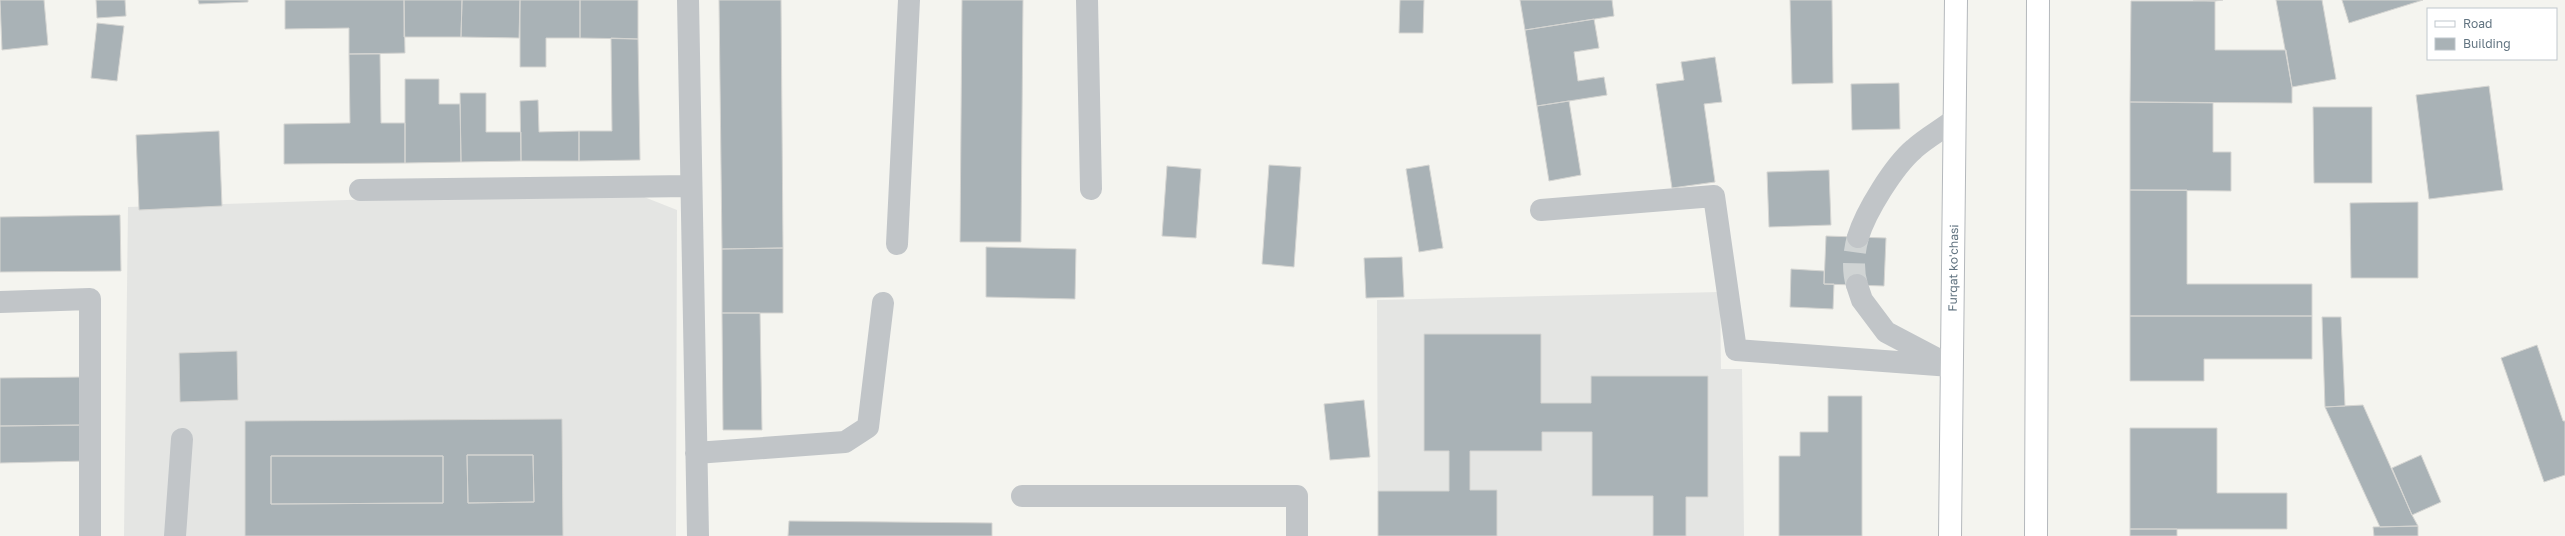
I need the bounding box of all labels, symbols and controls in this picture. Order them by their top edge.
legend [2427,8,2557,60]
text: Road [2463,16,2492,31]
text: Building [2463,36,2511,51]
street label: Furqat ko'chasi [1945,224,1961,312]

